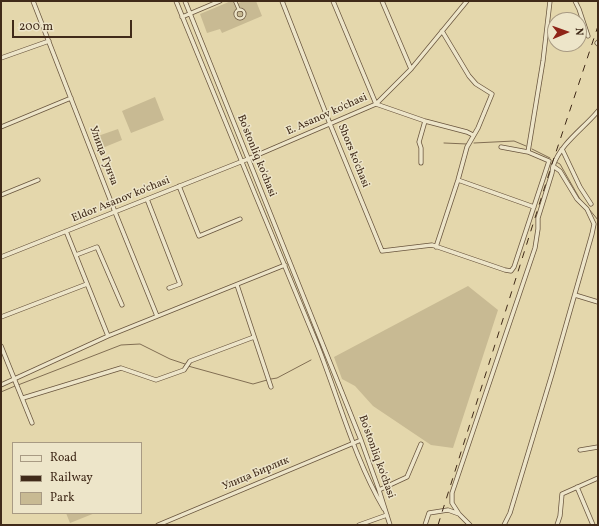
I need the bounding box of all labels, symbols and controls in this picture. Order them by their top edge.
scale bar [14,12,134,38]
north arrow [547,12,587,52]
text: 200 m [19,19,53,35]
text: N [571,27,586,36]
street label: E. Asanov ko'chasi [284,91,370,139]
street label: Bo'stonliq ko'chasi [233,113,279,199]
street label: Shors ko'chasi [334,122,372,190]
street label: Улица Гунча [86,124,120,188]
street label: Eldor Asanov ko'chasi [70,174,172,226]
street label: Bo'stonliq ko'chasi [355,414,397,500]
legend [12,442,142,514]
text: Road [50,450,77,466]
street label: Улица Бирлик [221,454,291,494]
text: Railway [50,470,93,486]
text: Park [50,490,75,506]

